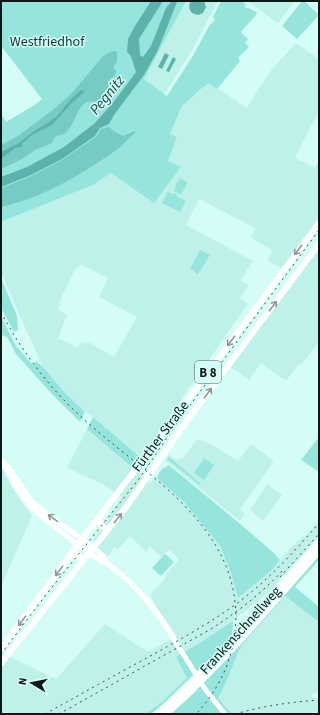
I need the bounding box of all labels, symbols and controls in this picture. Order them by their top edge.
park label: Westfriedhof [10,32,85,52]
water label: Pegnitz [85,70,130,120]
one-way arrow [294,245,303,256]
one-way arrow [269,300,277,311]
one-way arrow [227,335,235,346]
road number: B 8 [195,361,221,383]
one-way arrow [203,388,212,399]
street label: Fürther Straße [127,397,194,476]
one-way arrow [113,512,122,523]
one-way arrow [48,514,59,522]
one-way arrow [54,565,63,576]
street label: Frankenschnellweg [196,582,286,679]
one-way arrow [18,615,26,626]
north arrow [12,663,52,703]
text: N [15,676,31,686]

